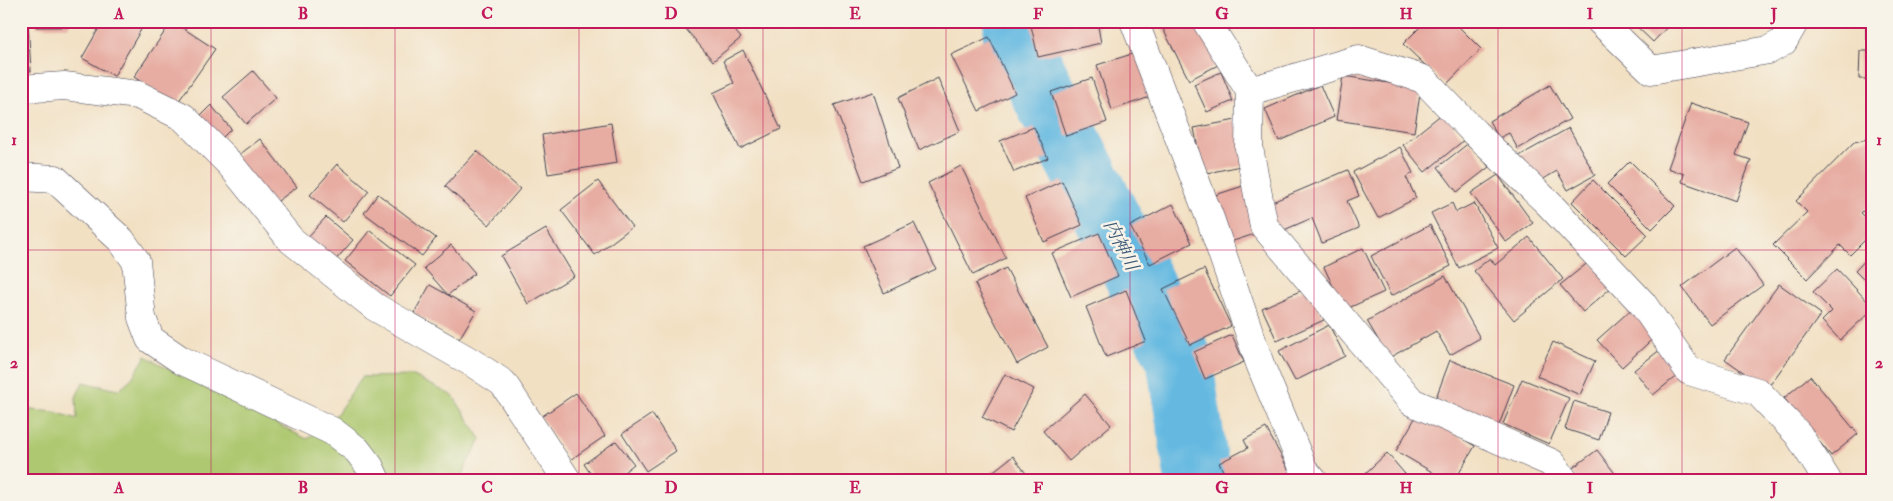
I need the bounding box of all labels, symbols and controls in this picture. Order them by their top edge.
text: A [113,4,125,24]
text: B [298,4,308,24]
text: C [481,4,493,24]
text: D [664,4,678,24]
text: E [849,4,861,24]
text: F [1033,4,1043,24]
text: G [1215,4,1229,24]
text: H [1399,4,1413,24]
text: I [1587,4,1594,24]
text: J [1770,4,1778,25]
text: 1 [11,130,17,150]
text: 1 [1876,130,1882,150]
water label: 内神川 [1098,216,1144,276]
text: 2 [10,353,18,373]
text: 2 [1875,353,1883,373]
text: A [113,478,125,498]
text: B [298,478,308,498]
text: C [481,478,493,498]
text: D [664,478,678,498]
text: E [849,478,861,498]
text: F [1033,478,1043,498]
text: G [1215,478,1229,498]
text: H [1399,478,1413,498]
text: I [1587,478,1594,498]
text: J [1770,478,1778,499]

